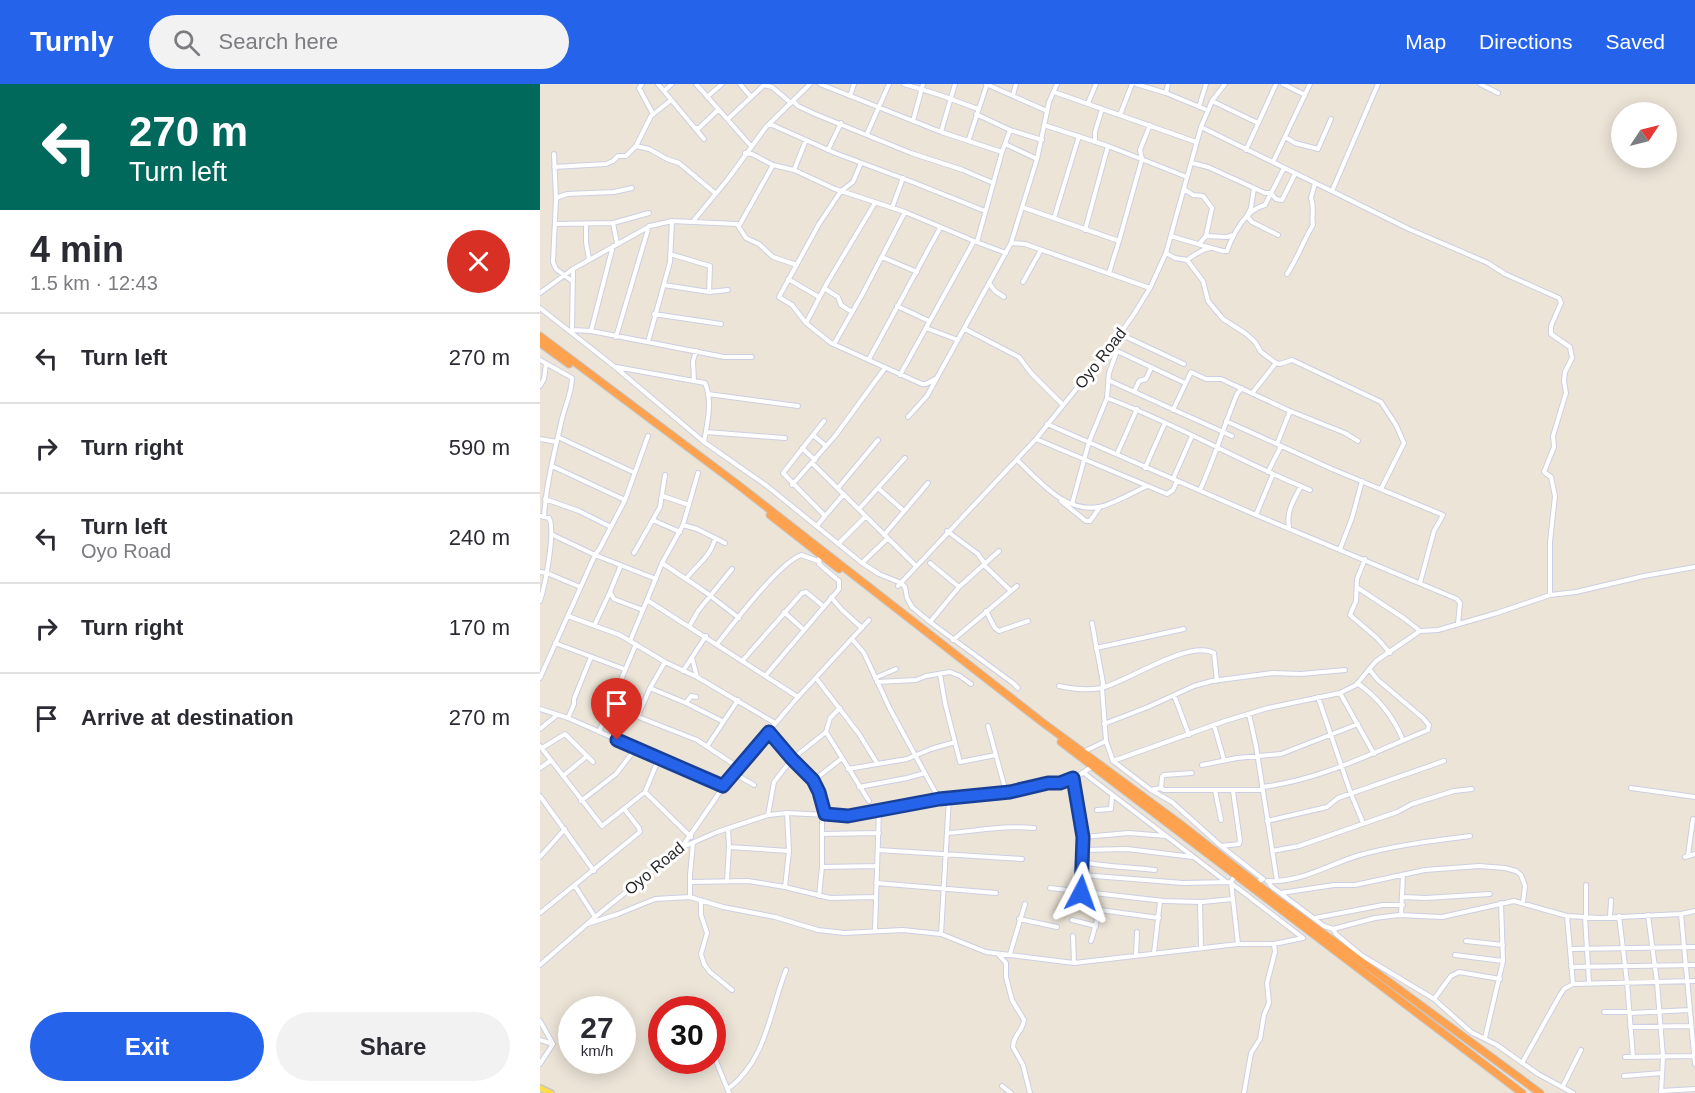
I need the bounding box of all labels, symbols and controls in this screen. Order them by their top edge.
search box [149,15,569,69]
text: Turnly [30,26,113,57]
icon: search [170,26,203,59]
text: Search here [218,29,338,54]
text: Map [1405,30,1446,53]
text: Directions [1479,30,1572,53]
text: Saved [1605,30,1665,53]
north arrow [1611,102,1677,168]
map controls [1611,102,1677,168]
icon: left [30,108,108,186]
text: 270 m [129,108,248,155]
text: Turn left [129,157,227,187]
text: 4 min [30,229,124,270]
button: close [447,230,510,293]
text: 1.5 km · 12:43 [30,272,158,294]
street label: Oyo Road [1072,325,1129,392]
icon: left [30,342,63,375]
text: Turn left [81,345,167,370]
text: 270 m [449,345,510,370]
icon: right [30,432,63,465]
text: Turn right [81,435,183,460]
text: 590 m [449,435,510,460]
text: Turn left [81,514,167,539]
icon: left [30,522,63,555]
text: 240 m [449,525,510,550]
text: Oyo Road [81,540,171,562]
icon: right [30,612,63,645]
text: Turn right [81,615,183,640]
text: 170 m [449,615,510,640]
pin [591,678,642,740]
icon: arrive [600,687,633,720]
icon: arrive [30,702,63,735]
text: Arrive at destination [81,705,294,730]
text: 270 m [449,705,510,730]
street label: Oyo Road [621,839,687,898]
position arrow [1049,861,1113,925]
speed limit sign: 30 [648,996,726,1074]
text: 27 [580,1011,614,1044]
button: Exit [30,1012,264,1081]
button: Share [276,1012,510,1081]
text: km/h [581,1042,613,1059]

